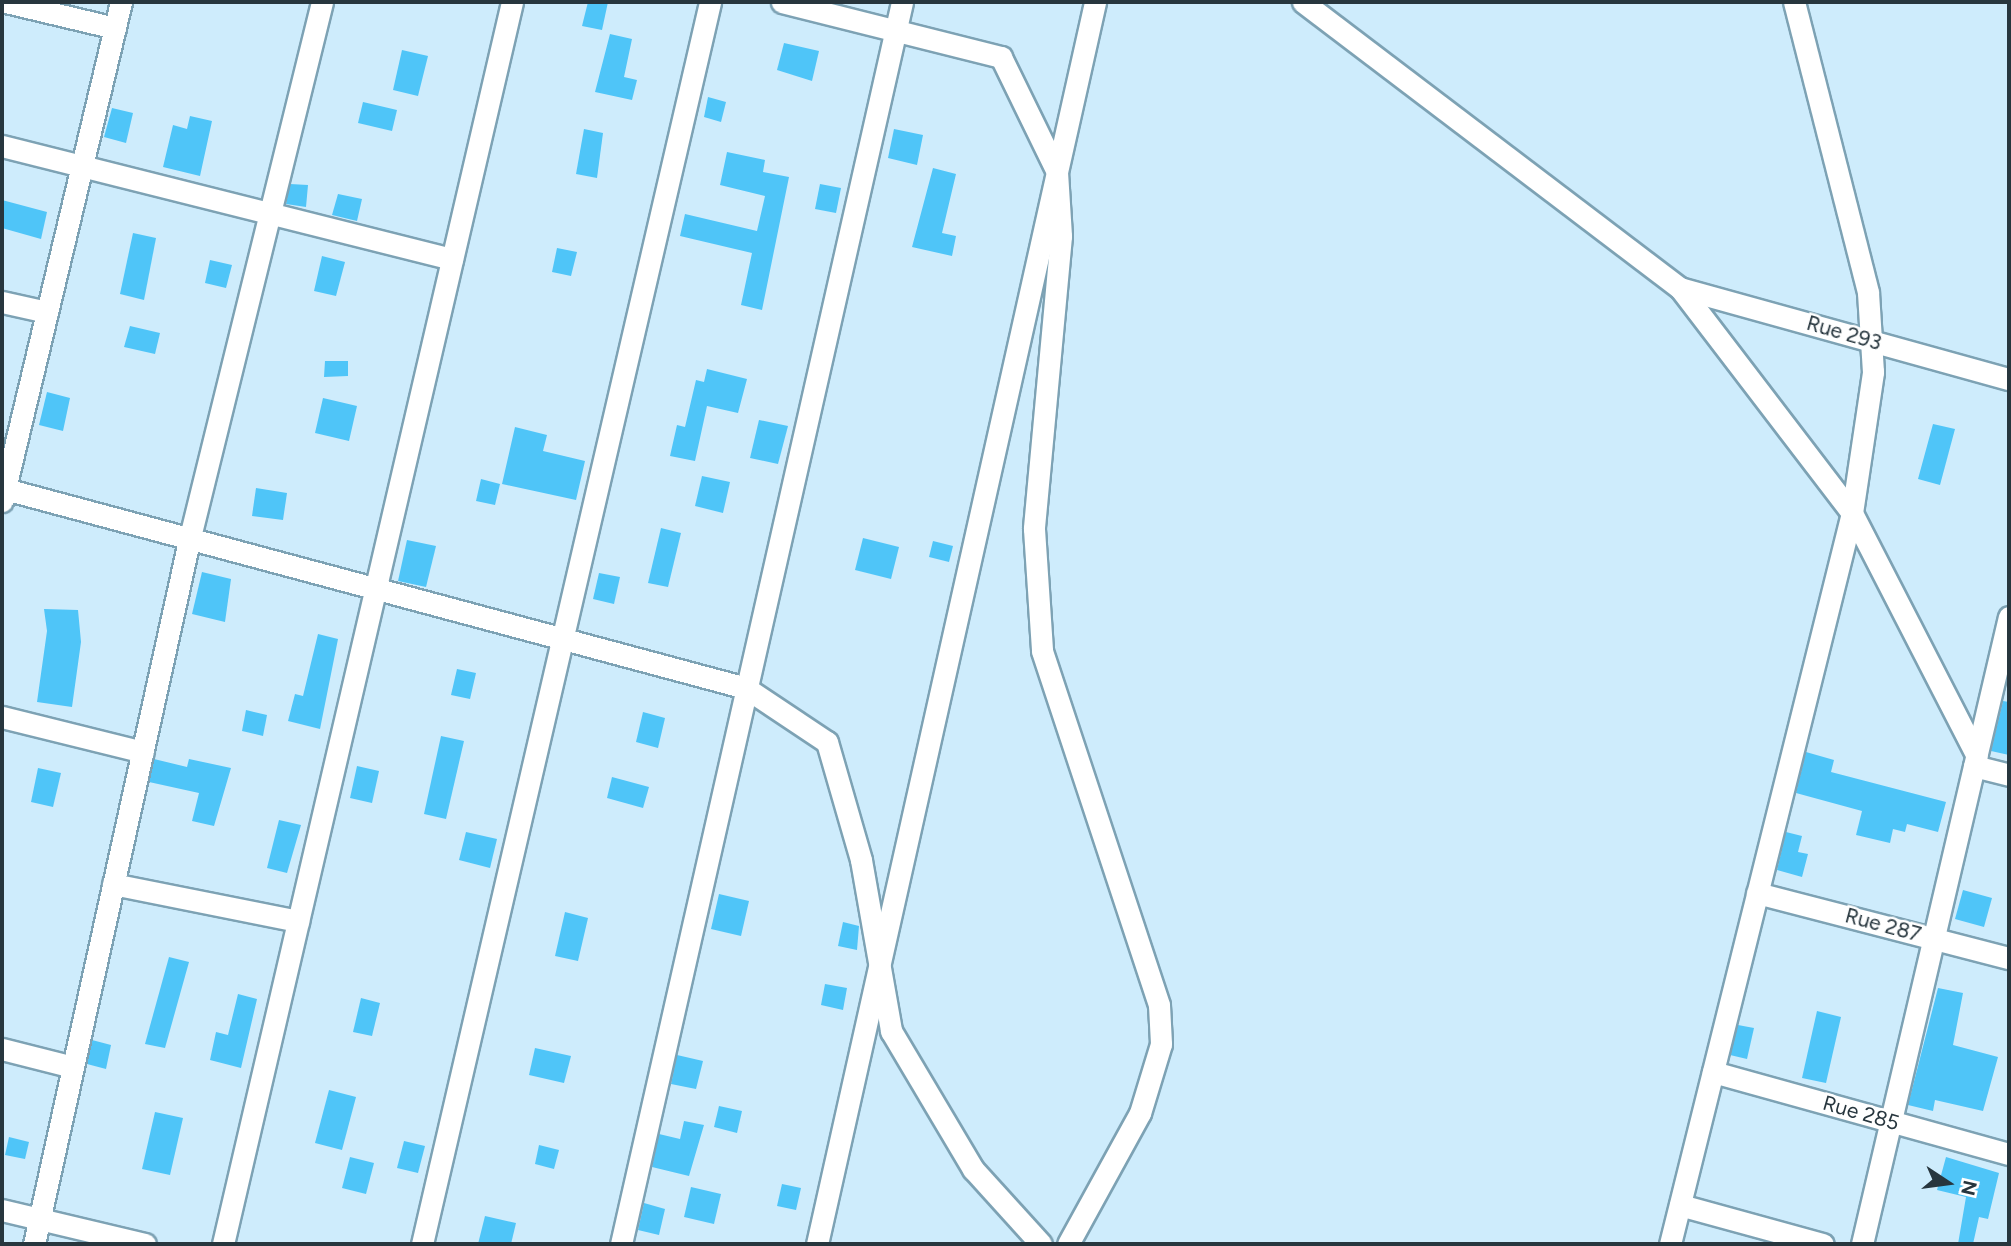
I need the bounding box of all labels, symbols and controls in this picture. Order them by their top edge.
street label: Rue 293 [1804,310,1884,356]
street label: Rue 287 [1842,903,1924,947]
street label: Rue 285 [1820,1090,1902,1136]
north arrow [1913,1148,1983,1218]
text: N [1956,1178,1982,1198]

